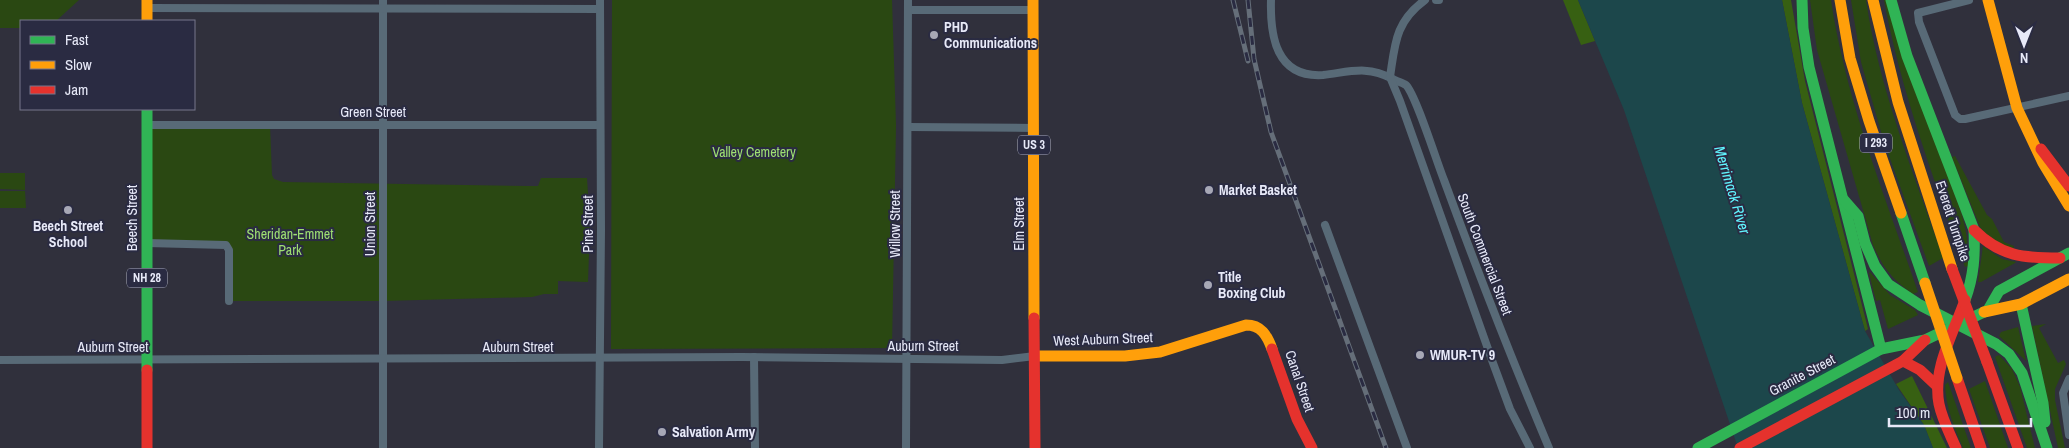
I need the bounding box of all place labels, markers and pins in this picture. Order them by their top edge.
place label: PHD Communications [944,18,1037,52]
marker: PHD Communications [928,29,940,41]
place label: Market Basket [1219,181,1297,199]
marker: Market Basket [1203,184,1215,196]
marker: Beech Street School [62,204,74,216]
place label: Beech Street School [33,217,103,251]
place label: Title Boxing Club [1218,268,1286,302]
marker: Title Boxing Club [1202,279,1214,291]
place label: WMUR-TV 9 [1430,346,1495,364]
marker: WMUR-TV 9 [1414,349,1426,361]
place label: Salvation Army [672,423,756,441]
marker: Salvation Army [656,426,668,438]

